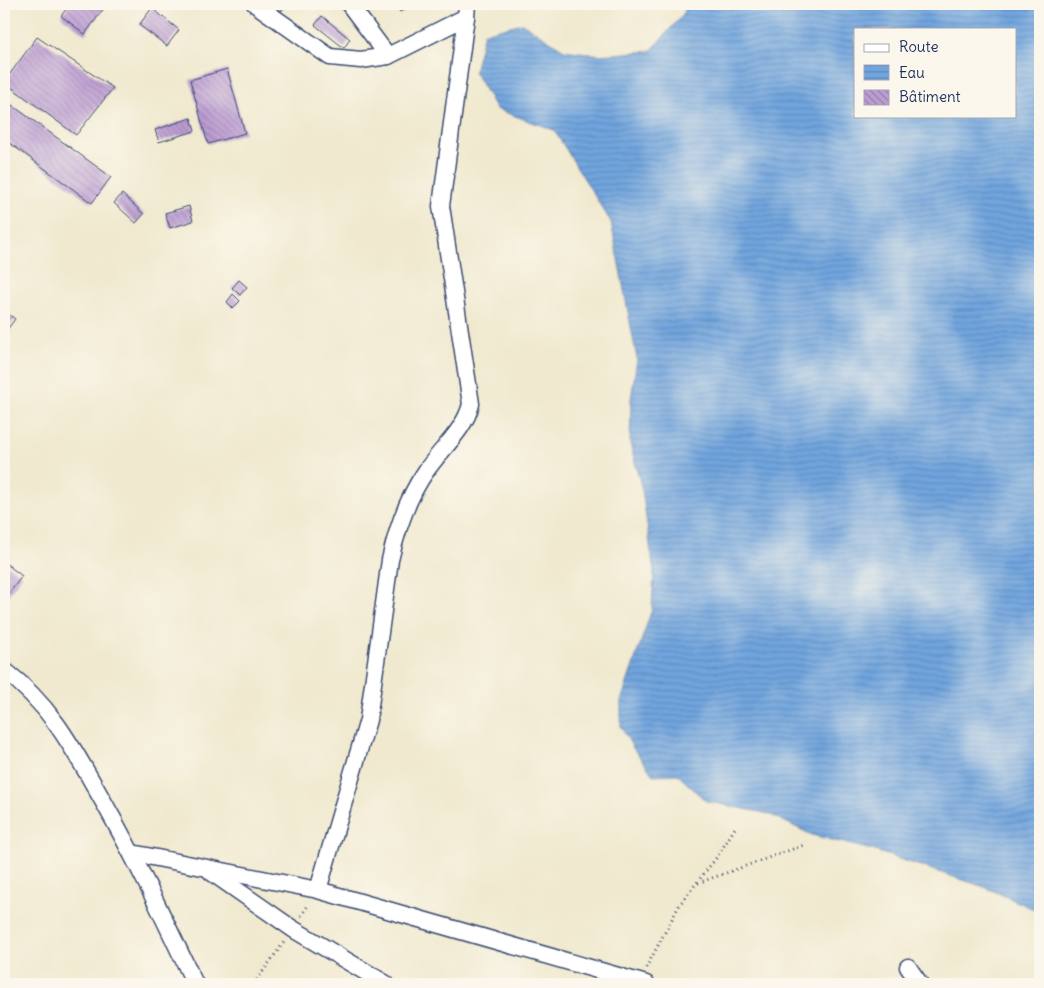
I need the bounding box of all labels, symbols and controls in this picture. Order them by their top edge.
legend [854,28,1016,118]
text: Route [899,37,939,56]
text: Eau [899,63,925,82]
text: Bâtiment [899,87,961,106]

